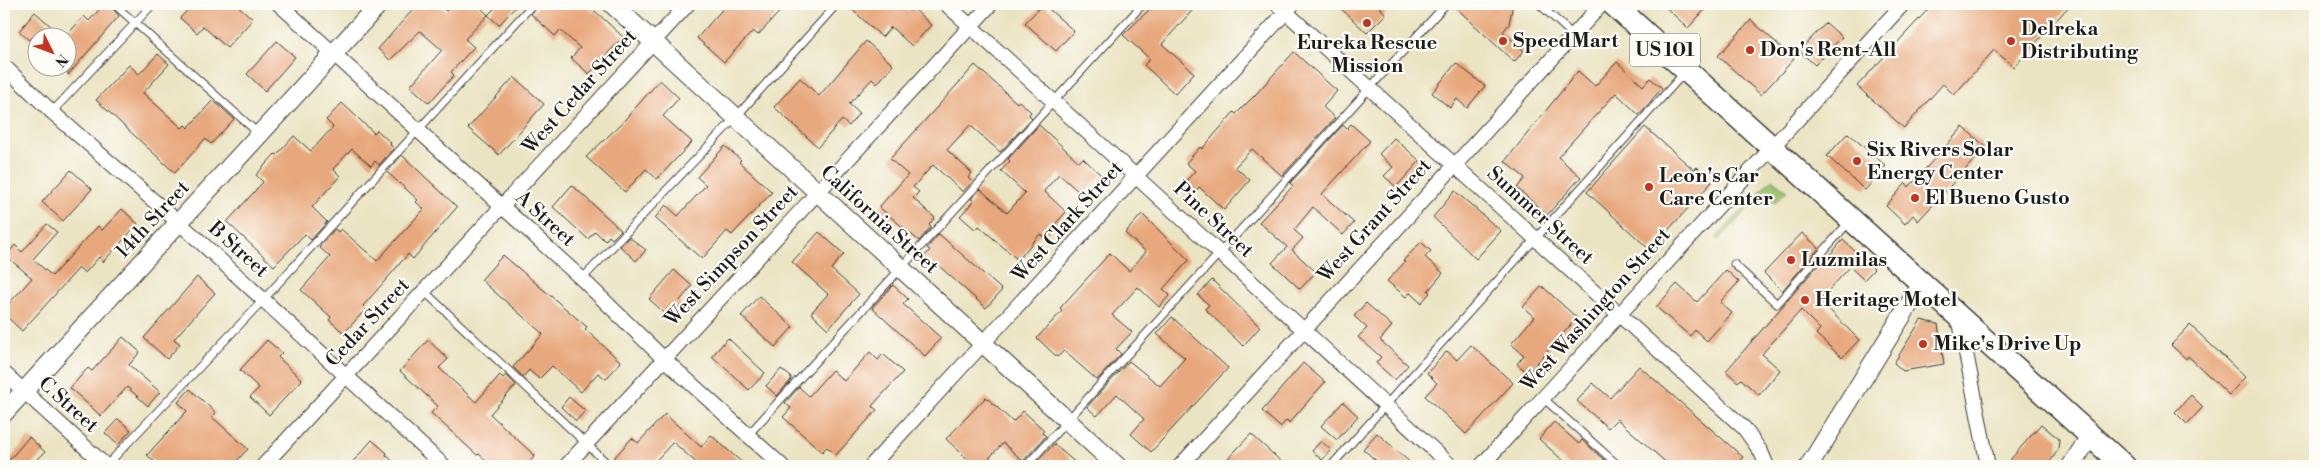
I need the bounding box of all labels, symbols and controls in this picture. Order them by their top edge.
marker: Eureka Rescue Mission [1361,17,1373,29]
place label: Delreka Distributing [2021,17,2139,65]
street label: West Cedar Street [517,24,643,160]
north arrow [28,28,78,78]
place label: SpeedMart [1513,29,1619,54]
place label: Eureka Rescue Mission [1297,31,1438,79]
road number: US 101 [1630,34,1700,66]
marker: SpeedMart [1497,35,1509,47]
marker: Delreka Distributing [2005,35,2017,47]
place label: Don's Rent-All [1760,38,1897,63]
marker: Don's Rent-All [1744,44,1756,56]
text: N [51,50,71,70]
place label: Six Rivers Solar Energy Center [1867,138,2014,186]
street label: West Grant Street [1312,154,1437,289]
marker: Six Rivers Solar Energy Center [1851,155,1863,167]
street label: West Clark Street [1006,156,1129,288]
street label: California Street [815,160,943,280]
street label: Summer Street [1481,162,1599,270]
place label: Leon's Car Care Center [1659,164,1773,212]
street label: 14th Street [111,176,195,264]
street label: Pine Street [1168,177,1258,263]
street label: West Simpson Street [659,180,804,333]
marker: Leon's Car Care Center [1643,181,1655,193]
street label: A Street [509,185,580,252]
place label: El Bueno Gusto [1925,186,2070,211]
marker: El Bueno Gusto [1909,192,1921,204]
street label: B Street [202,216,273,284]
street label: West Washington Street [1515,223,1676,398]
place label: Luzmilas [1801,248,1887,273]
marker: Luzmilas [1785,254,1797,266]
street label: Cedar Street [321,273,415,373]
place label: Heritage Motel [1815,288,1958,313]
marker: Heritage Motel [1799,294,1811,306]
place label: Mike's Drive Up [1933,332,2081,357]
marker: Mike's Drive Up [1917,338,1929,350]
street label: C Street [33,372,103,438]

